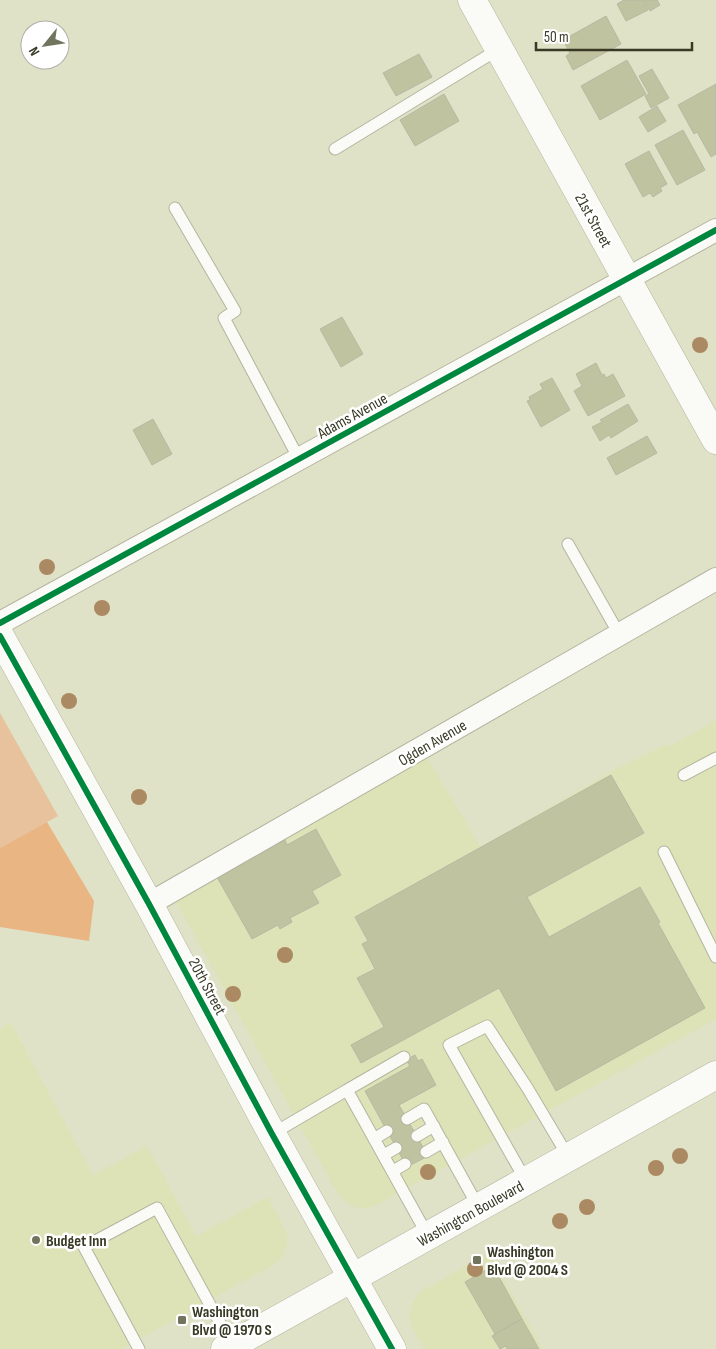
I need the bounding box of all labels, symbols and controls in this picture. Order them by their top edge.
north arrow [20,20,70,70]
scale bar [536,20,692,52]
text: 50 m [544,28,569,47]
text: N [25,44,43,59]
street label: 21st Street [570,190,615,251]
street label: Adams Avenue [314,389,391,444]
street label: Ogden Avenue [395,716,470,770]
street label: 20th Street [184,955,230,1019]
street label: Washington Boulevard [414,1177,527,1251]
place label: Budget Inn [46,1232,107,1251]
marker: Budget Inn [30,1234,42,1246]
place label: Washington Blvd @ 2004 S [487,1243,568,1280]
marker: Washington Blvd @ 2004 S [471,1254,483,1266]
place label: Washington Blvd @ 1970 S [192,1303,272,1340]
marker: Washington Blvd @ 1970 S [176,1314,188,1326]

